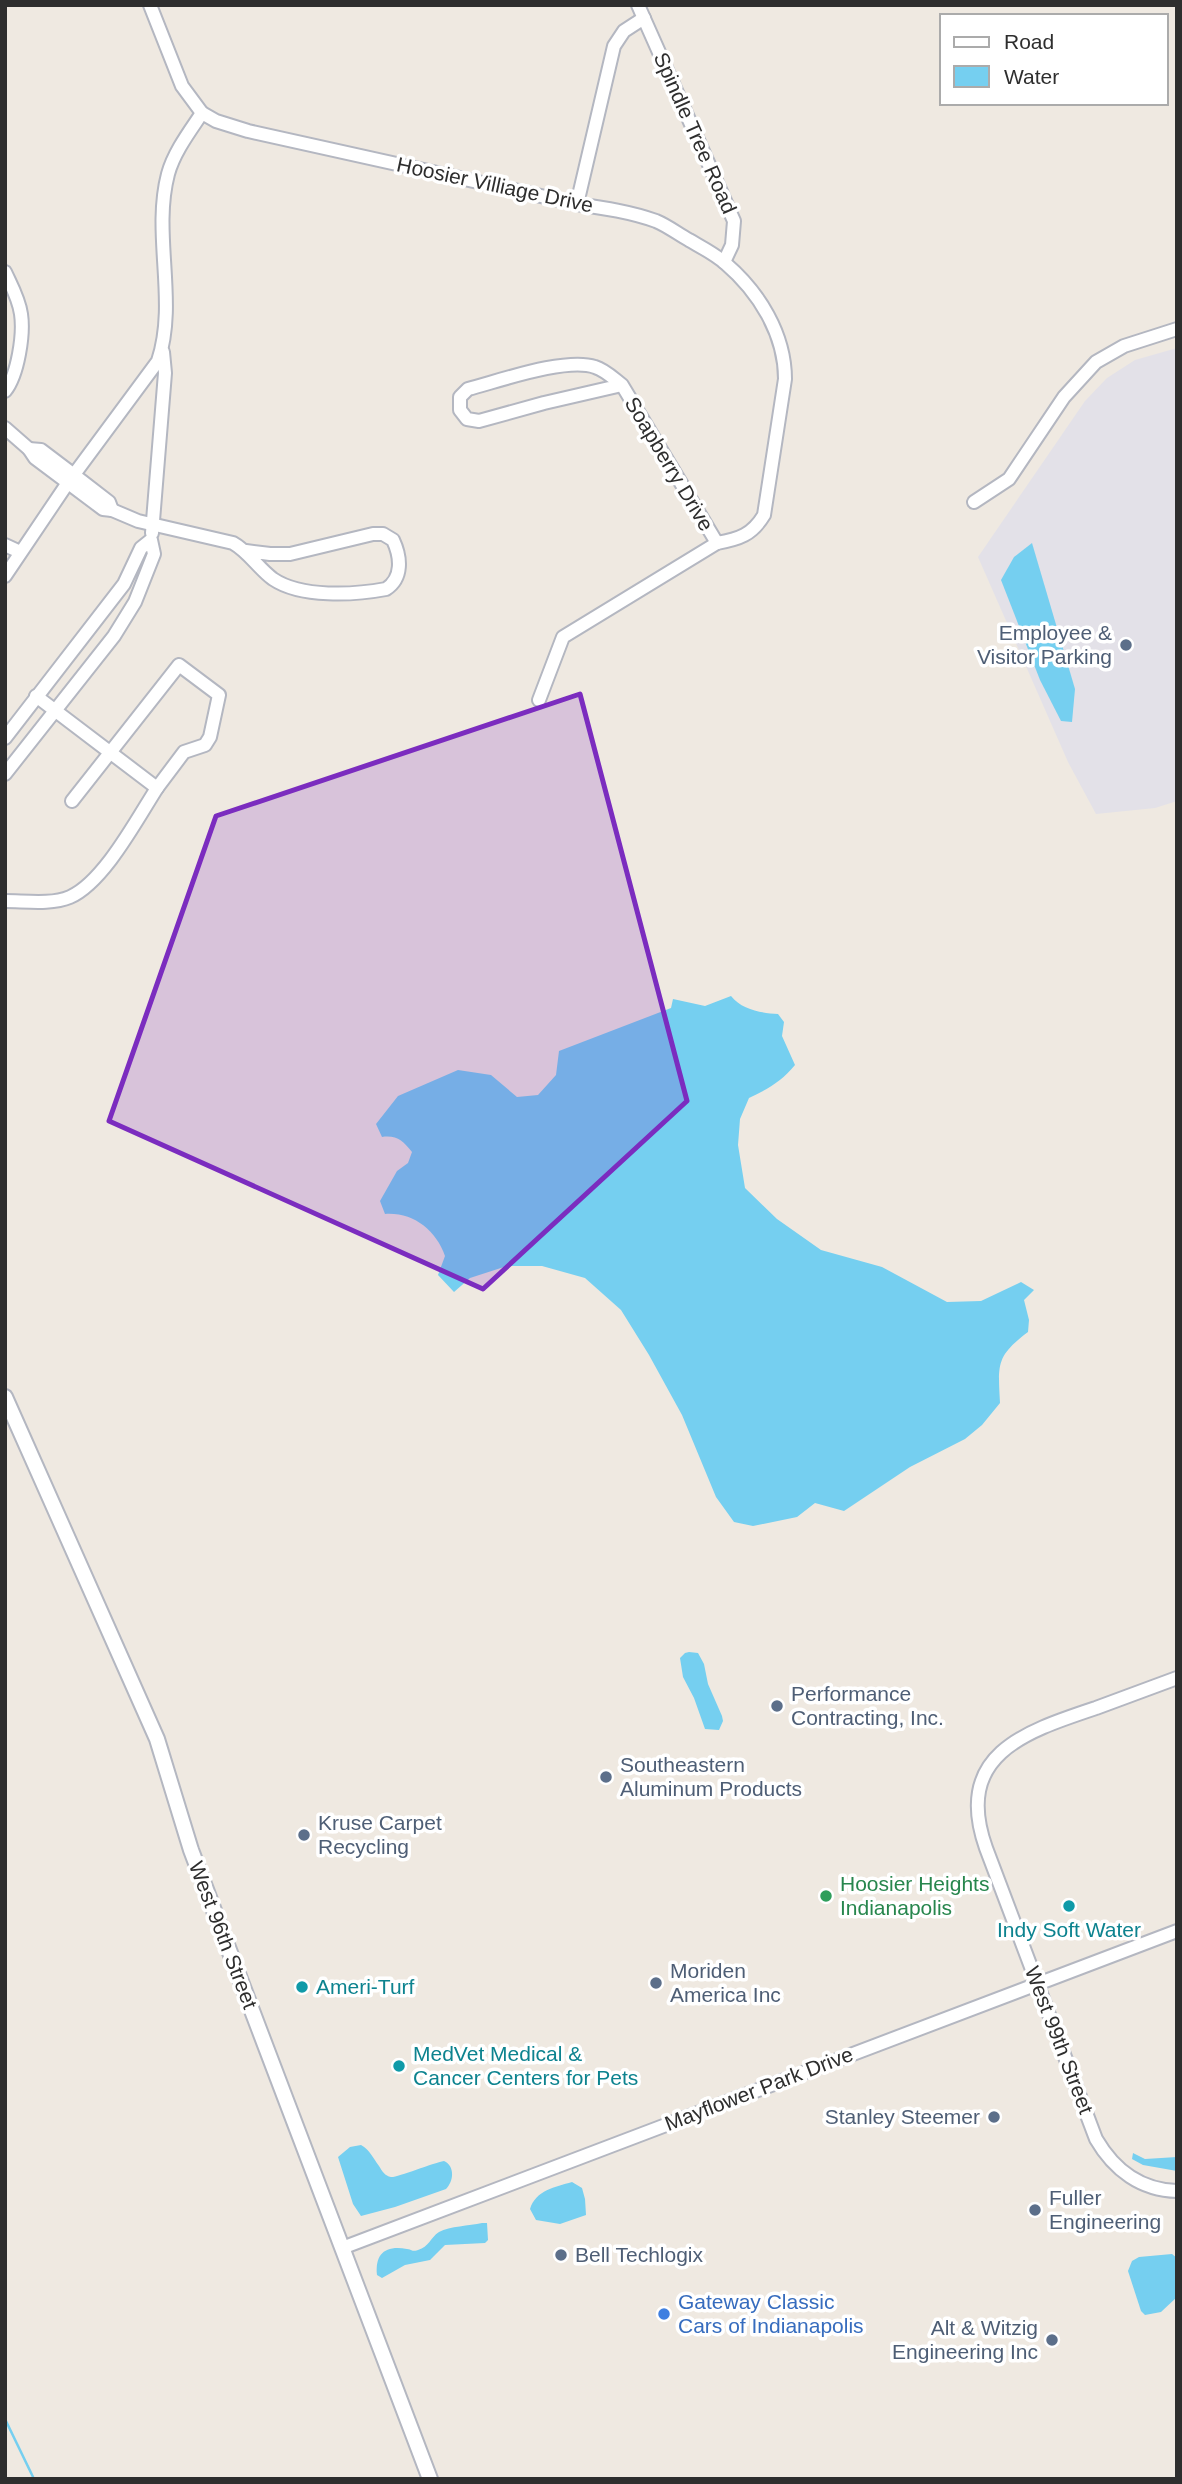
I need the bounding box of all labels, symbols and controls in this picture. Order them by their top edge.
legend [940,14,1168,105]
text: Road [1004,30,1054,53]
street label: Spindle Tree Road [650,49,741,217]
text: Water [1004,65,1059,88]
street label: Hoosier Villiage Drive [395,152,595,217]
street label: Soapberry Drive [620,393,718,535]
place label: Employee & Visitor Parking [977,621,1112,668]
marker: Employee & Visitor Parking [1118,637,1134,653]
place label: Performance Contracting, Inc. [791,1682,944,1729]
marker: Performance Contracting, Inc. [769,1698,785,1714]
place label: Southeastern Aluminum Products [620,1753,802,1800]
marker: Southeastern Aluminum Products [598,1769,614,1785]
place label: Kruse Carpet Recycling [318,1811,442,1858]
marker: Kruse Carpet Recycling [296,1827,312,1843]
street label: West 96th Street [185,1858,262,2012]
place label: Hoosier Heights Indianapolis [840,1872,989,1919]
marker: Hoosier Heights Indianapolis [818,1888,834,1904]
marker: Indy Soft Water [1061,1898,1077,1914]
place label: Indy Soft Water [997,1918,1141,1941]
place label: Moriden America Inc [670,1959,781,2006]
street label: West 99th Street [1021,1963,1098,2117]
place label: Ameri-Turf [316,1975,415,1998]
marker: Moriden America Inc [648,1975,664,1991]
marker: Ameri-Turf [294,1979,310,1995]
place label: MedVet Medical & Cancer Centers for Pets [413,2042,638,2089]
street label: Mayflower Park Drive [662,2042,856,2135]
marker: MedVet Medical & Cancer Centers for Pets [391,2058,407,2074]
place label: Stanley Steemer [825,2105,980,2128]
marker: Stanley Steemer [986,2109,1002,2125]
place label: Fuller Engineering [1049,2186,1161,2233]
marker: Fuller Engineering [1027,2202,1043,2218]
place label: Bell Techlogix [575,2243,704,2266]
marker: Bell Techlogix [553,2247,569,2263]
place label: Gateway Classic Cars of Indianapolis [678,2290,864,2337]
marker: Gateway Classic Cars of Indianapolis [656,2306,672,2322]
place label: Alt & Witzig Engineering Inc [892,2316,1038,2363]
marker: Alt & Witzig Engineering Inc [1044,2332,1060,2348]

